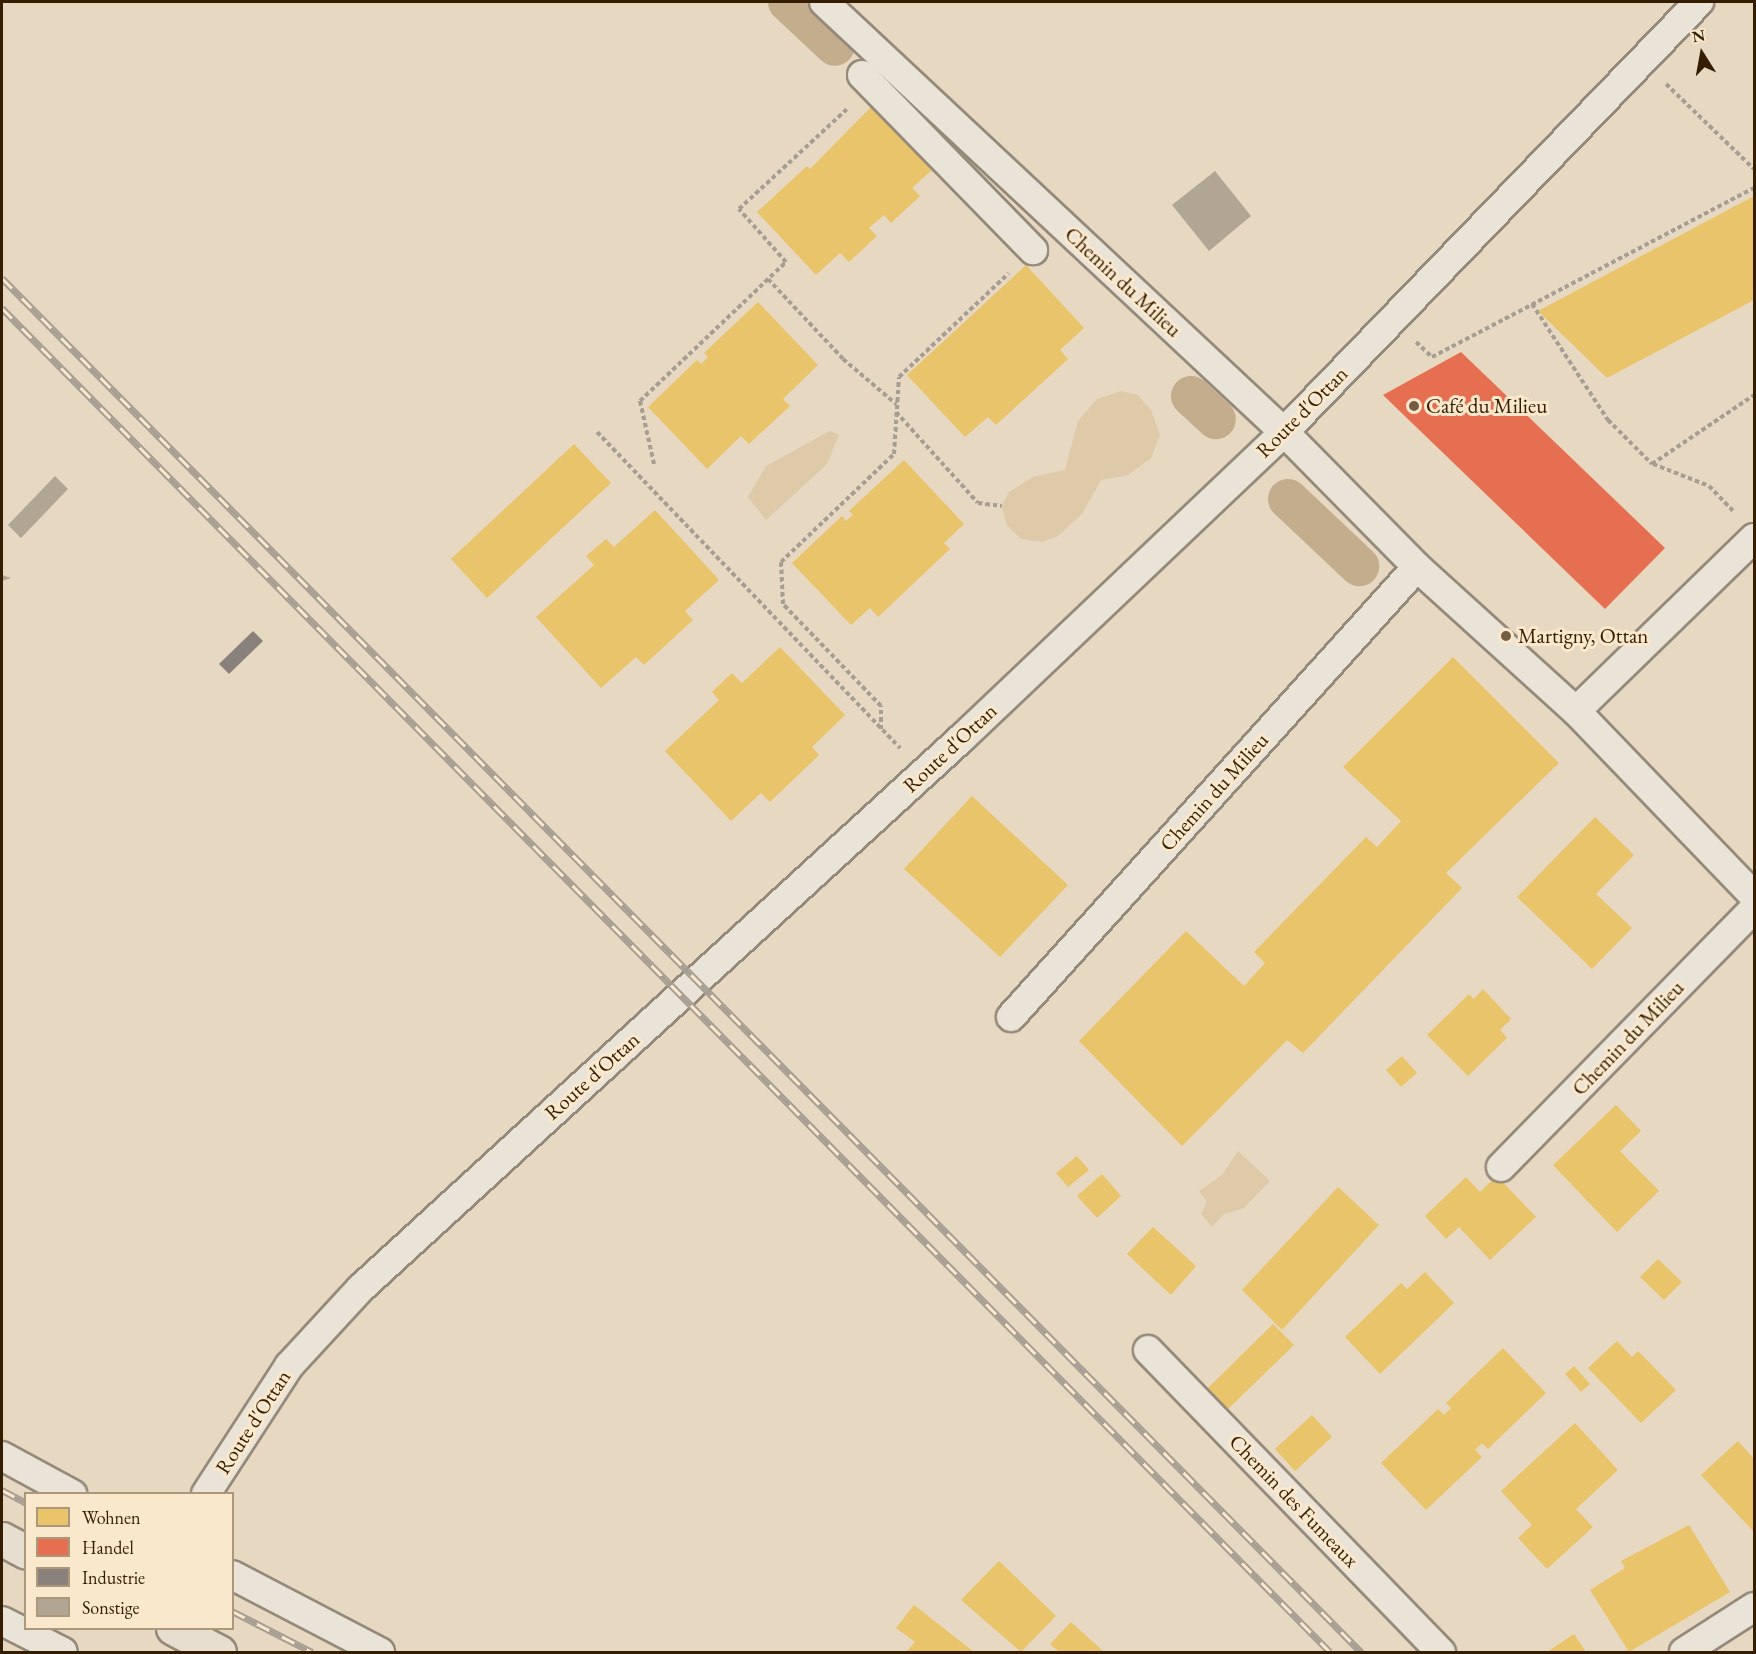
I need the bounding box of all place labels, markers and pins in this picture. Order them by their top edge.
place label: Café du Milieu [1426,393,1547,419]
marker: Café du Milieu [1407,399,1421,413]
place label: Martigny, Ottan [1518,623,1648,649]
marker: Martigny, Ottan [1499,629,1513,643]

